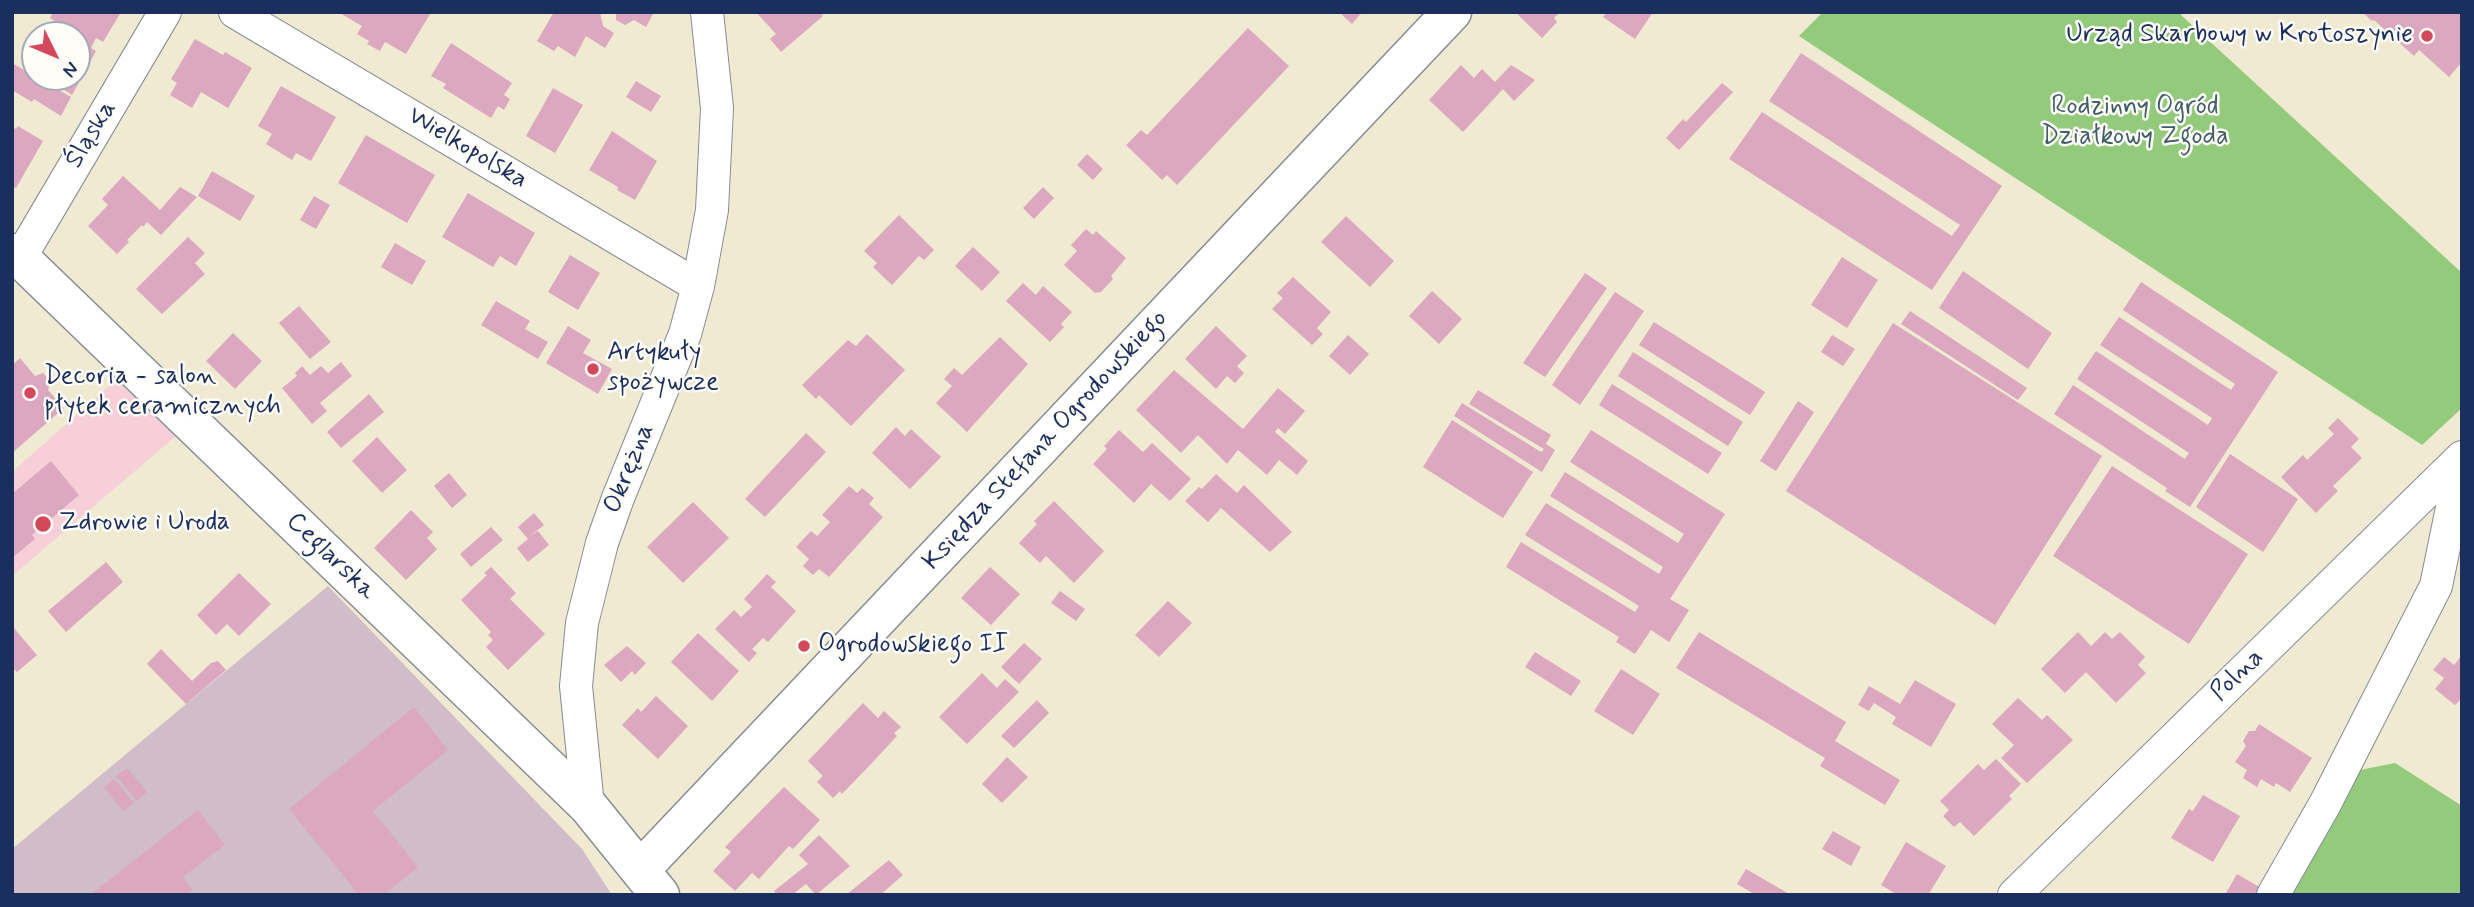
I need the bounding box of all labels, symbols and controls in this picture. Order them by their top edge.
place label: Urząd Skarbowy w Krotoszynie [2066,20,2413,52]
north arrow [21,21,91,91]
marker: Urząd Skarbowy w Krotoszynie [2419,28,2435,44]
text: N [57,56,84,82]
park label: Rodzinny Ogród Działkowy Zgoda [2041,92,2229,154]
street label: Śląska [60,96,124,174]
street label: Wielkopolska [402,101,532,197]
street label: Księdza Stefana Ogrodowskiego [917,304,1175,578]
place label: Artykuły spożywcze [607,338,719,400]
marker: Artykuły spożywcze [585,361,601,377]
place label: Decoria - salon płytek ceramicznych [44,362,281,424]
marker: Decoria - salon płytek ceramicznych [22,385,38,401]
street label: Okrężna [598,420,662,518]
street label: Ceglarska [279,507,381,607]
place label: Zdrowie i Uroda [59,508,230,540]
marker: Zdrowie i Uroda [33,514,53,534]
place label: Ogrodowskiego II [818,630,1008,662]
marker: Ogrodowskiego II [796,638,812,654]
street label: Polna [2205,643,2271,709]

